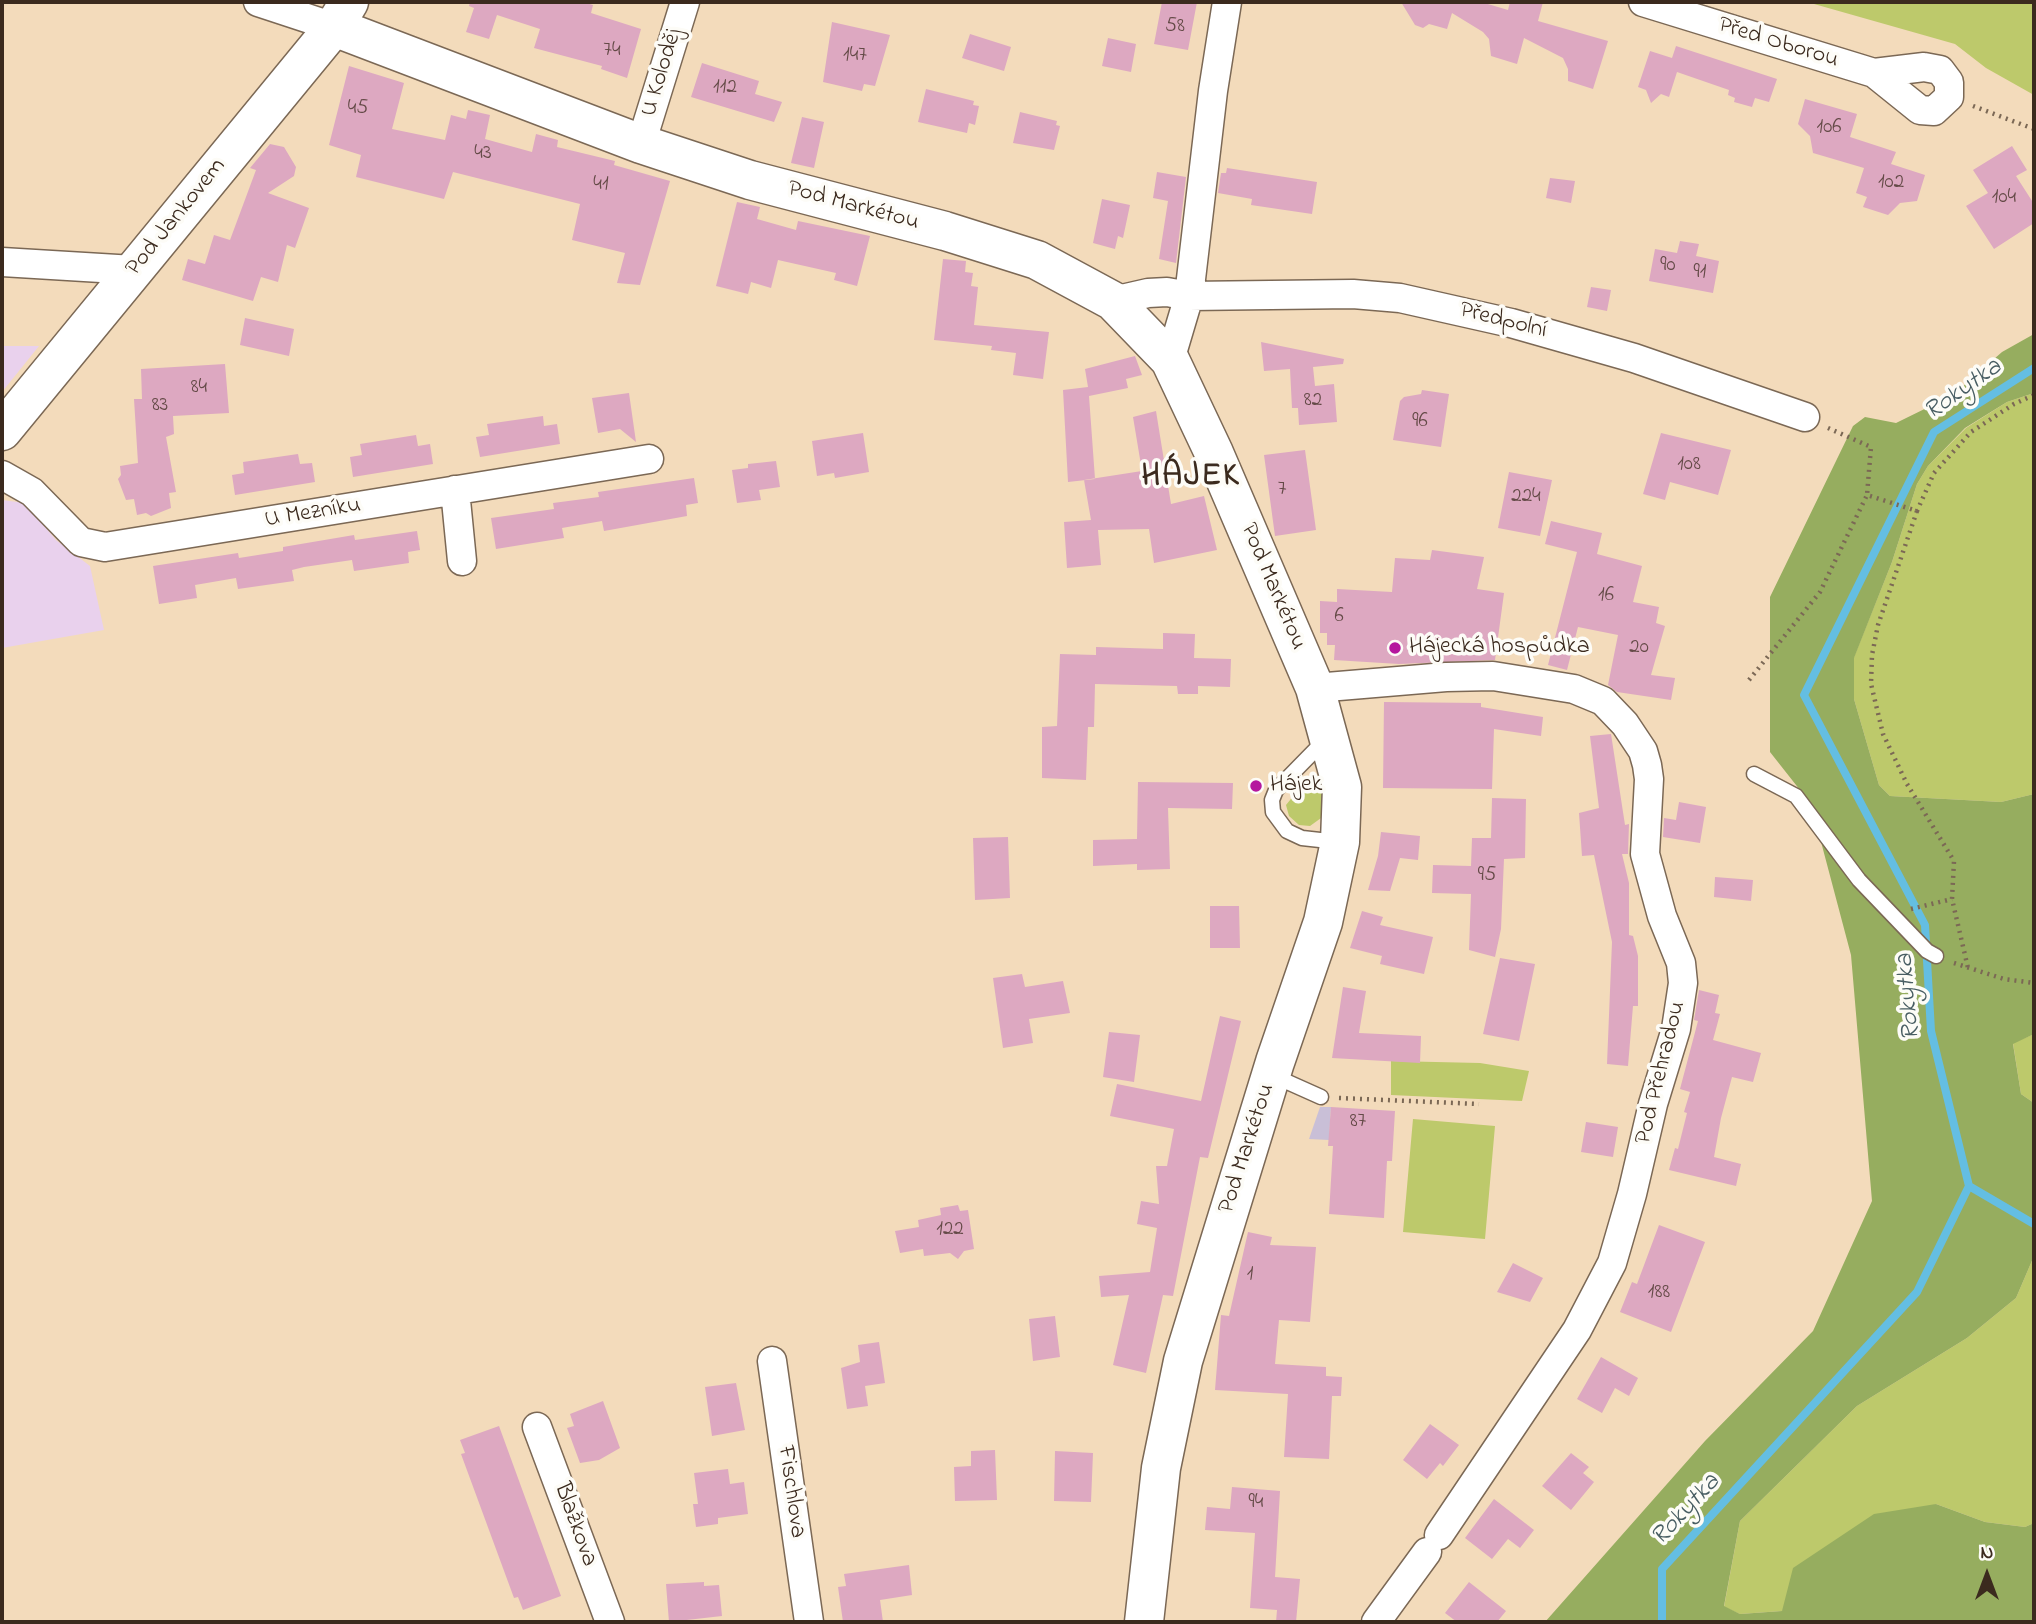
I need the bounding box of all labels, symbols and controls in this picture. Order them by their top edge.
street label: Před Oborou [1714,12,1842,76]
house number: 58 [1165,15,1185,41]
street label: U Koloděj [636,26,690,120]
house number: 74 [603,39,621,65]
house number: 147 [843,44,867,70]
house number: 112 [713,76,737,102]
house number: 45 [348,97,368,123]
house number: 106 [1817,116,1841,142]
house number: 43 [474,142,492,168]
street label: Pod Jankovem [121,153,233,283]
house number: 102 [1878,171,1904,197]
house number: 41 [593,173,609,199]
street label: Pod Markétou [784,176,922,238]
house number: 104 [1992,186,2016,212]
house number: 90 [1660,254,1676,280]
house number: 91 [1694,261,1706,287]
street label: Předpolní [1456,297,1550,347]
water label: Rokytka [1919,353,2009,429]
house number: 84 [191,376,207,402]
house number: 82 [1304,389,1322,415]
house number: 83 [152,394,168,420]
house number: 96 [1412,410,1428,436]
house number: 108 [1677,453,1701,479]
district label: HÁJEK [1142,460,1240,498]
house number: 7 [1278,478,1286,504]
house number: 224 [1511,485,1541,511]
street label: U Mezníku [263,492,363,536]
street label: Pod Markétou [1232,519,1312,655]
house number: 16 [1598,584,1614,610]
house number: 6 [1334,605,1344,631]
place label: Hájecká hospůdka [1409,634,1590,662]
house number: 20 [1629,636,1649,662]
marker: Hájecká hospůdka [1387,640,1403,656]
place label: Hájek [1270,772,1322,800]
marker: Hájek [1248,778,1264,794]
house number: 95 [1478,864,1496,890]
water label: Rokytka [1891,952,1929,1042]
street label: Pod Přehradou [1630,998,1694,1148]
street label: Pod Markétou [1213,1080,1283,1218]
house number: 87 [1350,1110,1366,1136]
house number: 122 [936,1218,964,1244]
house number: 1 [1247,1263,1253,1289]
house number: 188 [1648,1281,1670,1307]
street label: Fischlova [769,1444,811,1540]
water label: Rokytka [1646,1469,1728,1553]
street label: Blažkova [546,1479,602,1571]
house number: 94 [1249,1491,1263,1517]
north arrow [1952,1540,2022,1610]
text: N [1981,1540,1993,1567]

